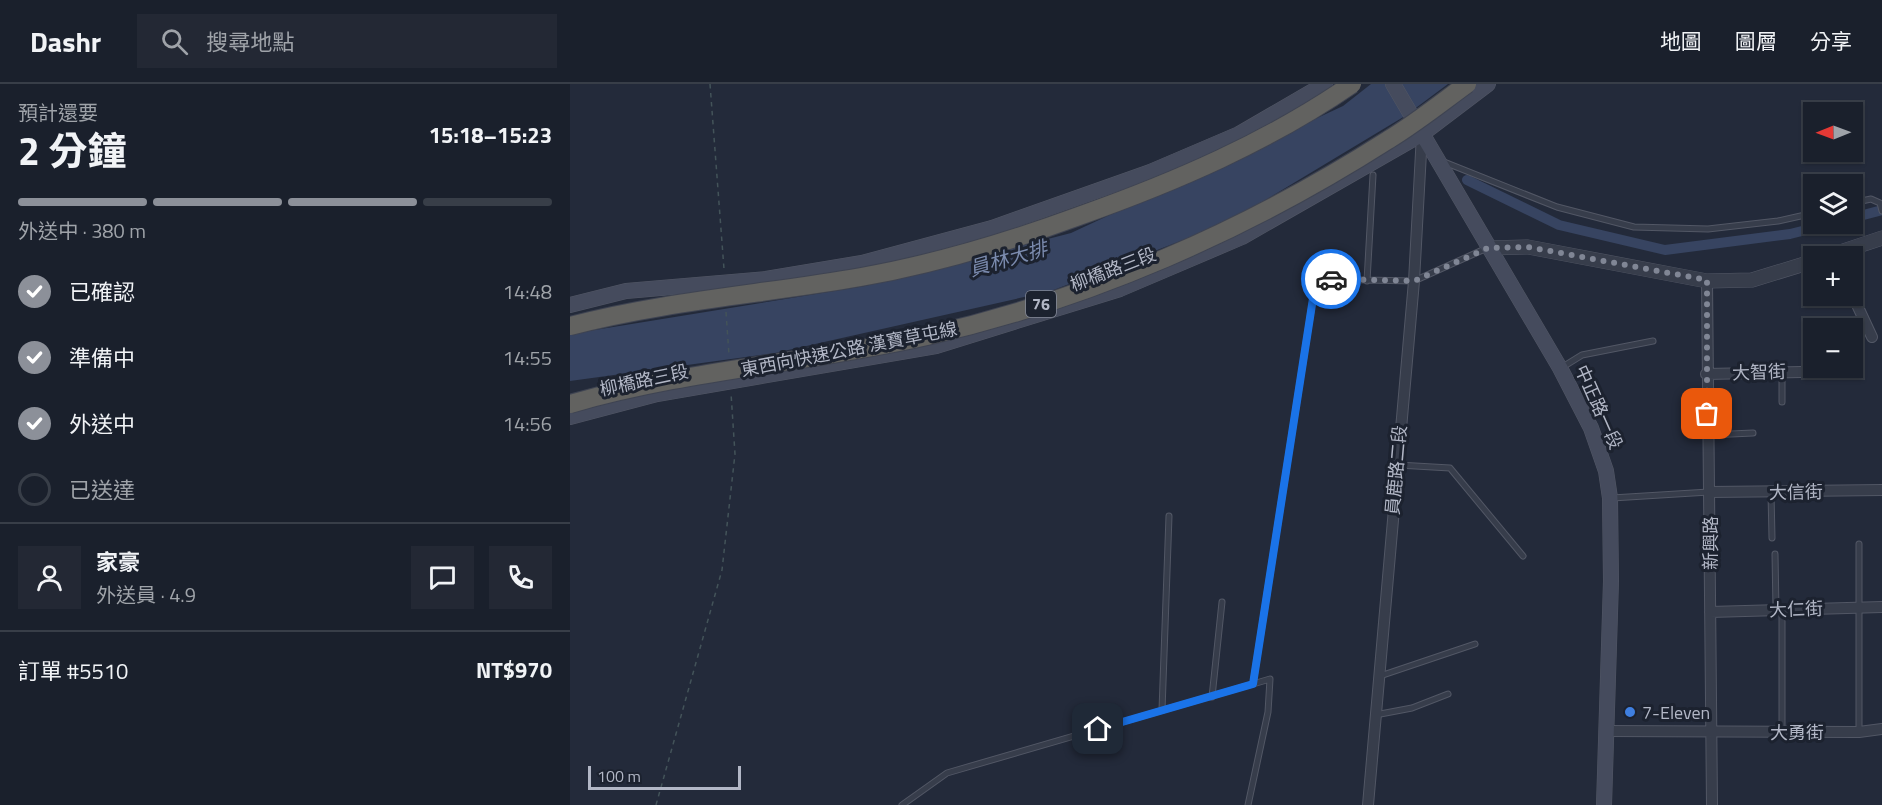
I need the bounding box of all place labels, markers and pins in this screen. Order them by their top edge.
pin [1681,388,1732,439]
place label: 7-Eleven [1642,699,1710,726]
pin [1072,703,1123,754]
marker: 7-Eleven [1623,705,1637,719]

